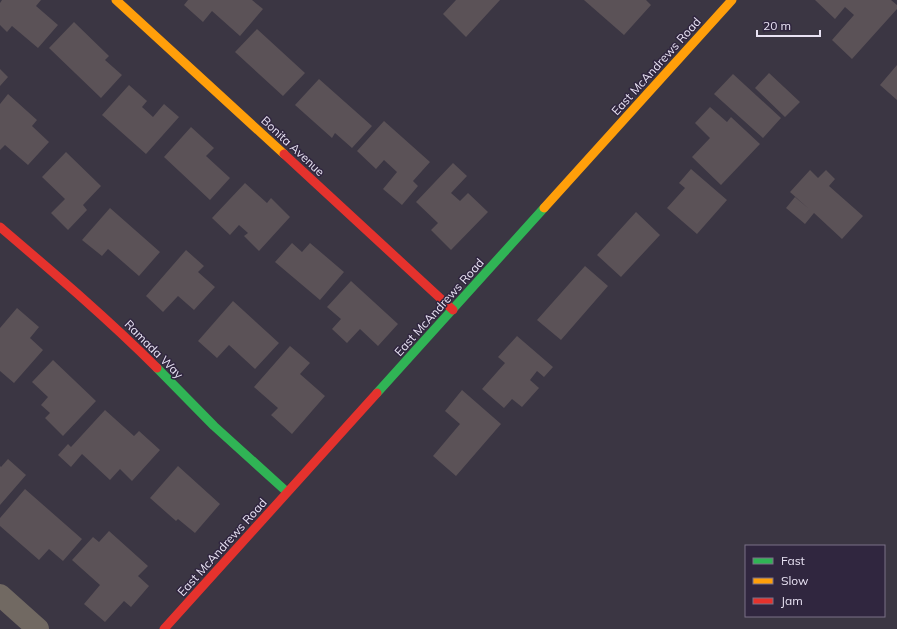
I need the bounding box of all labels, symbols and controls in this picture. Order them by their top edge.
scale bar [757,12,820,38]
street label: East McAndrews Road [608,14,704,118]
text: 20 m [763,18,791,33]
street label: Bonita Avenue [258,113,328,179]
street label: East McAndrews Road [391,255,487,359]
street label: Ramada Way [122,317,187,382]
street label: East McAndrews Road [174,495,270,599]
legend [745,545,885,617]
text: Fast [781,553,805,568]
text: Slow [781,573,809,588]
text: Jam [781,593,803,608]

